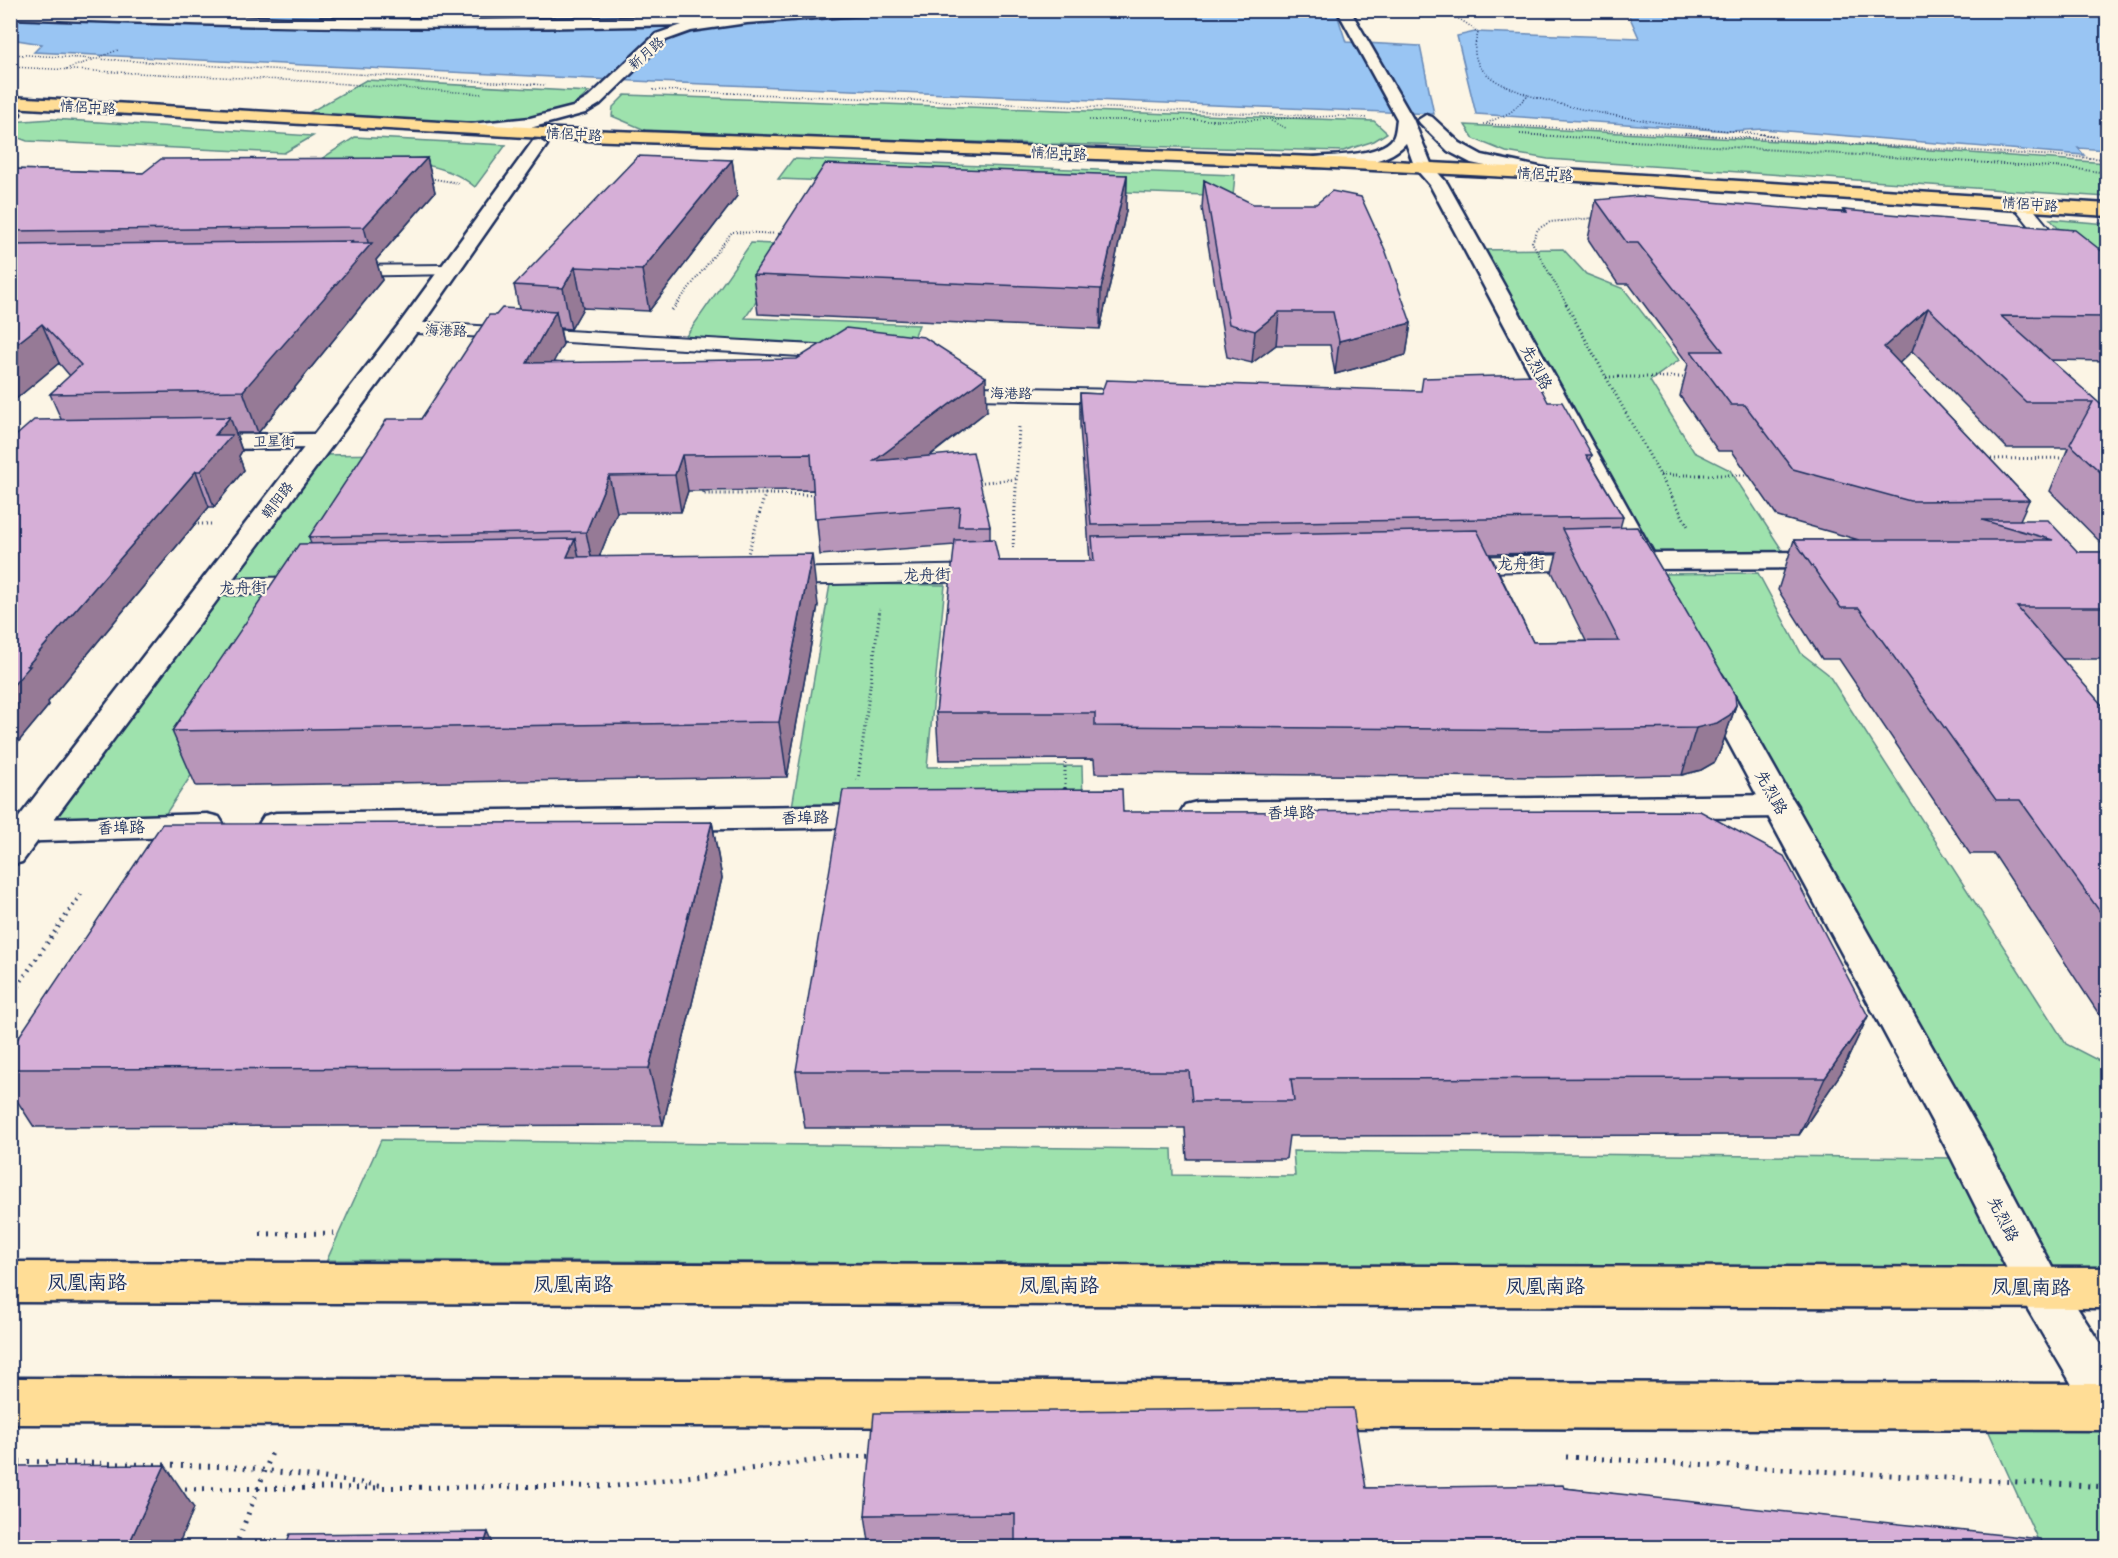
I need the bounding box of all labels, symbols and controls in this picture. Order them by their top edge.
street label: 新月路 [624,32,668,74]
street label: 情侶中路 [60,97,116,117]
street label: 情侶中路 [546,124,602,144]
street label: 情侶中路 [1031,143,1087,163]
street label: 情侶中路 [1517,164,1573,184]
street label: 情侶中路 [2001,193,2059,215]
street label: 海港路 [425,320,467,340]
street label: 先烈路 [1517,341,1557,393]
street label: 海港路 [990,384,1032,402]
street label: 卫星街 [253,432,295,450]
street label: 朝阳路 [257,478,297,522]
street label: 龙舟街 [1497,553,1545,573]
street label: 龙舟街 [903,564,951,584]
street label: 龙舟街 [219,577,267,597]
street label: 先烈路 [1752,766,1792,818]
street label: 香埠路 [1267,802,1315,822]
street label: 香埠路 [781,807,829,827]
street label: 香埠路 [97,816,145,838]
street label: 先烈路 [1984,1193,2024,1245]
street label: 凤凰南路 [47,1269,128,1294]
street label: 凤凰南路 [533,1271,614,1296]
street label: 凤凰南路 [1019,1272,1100,1297]
street label: 凤凰南路 [1505,1273,1586,1298]
street label: 凤凰南路 [1991,1273,2072,1300]

